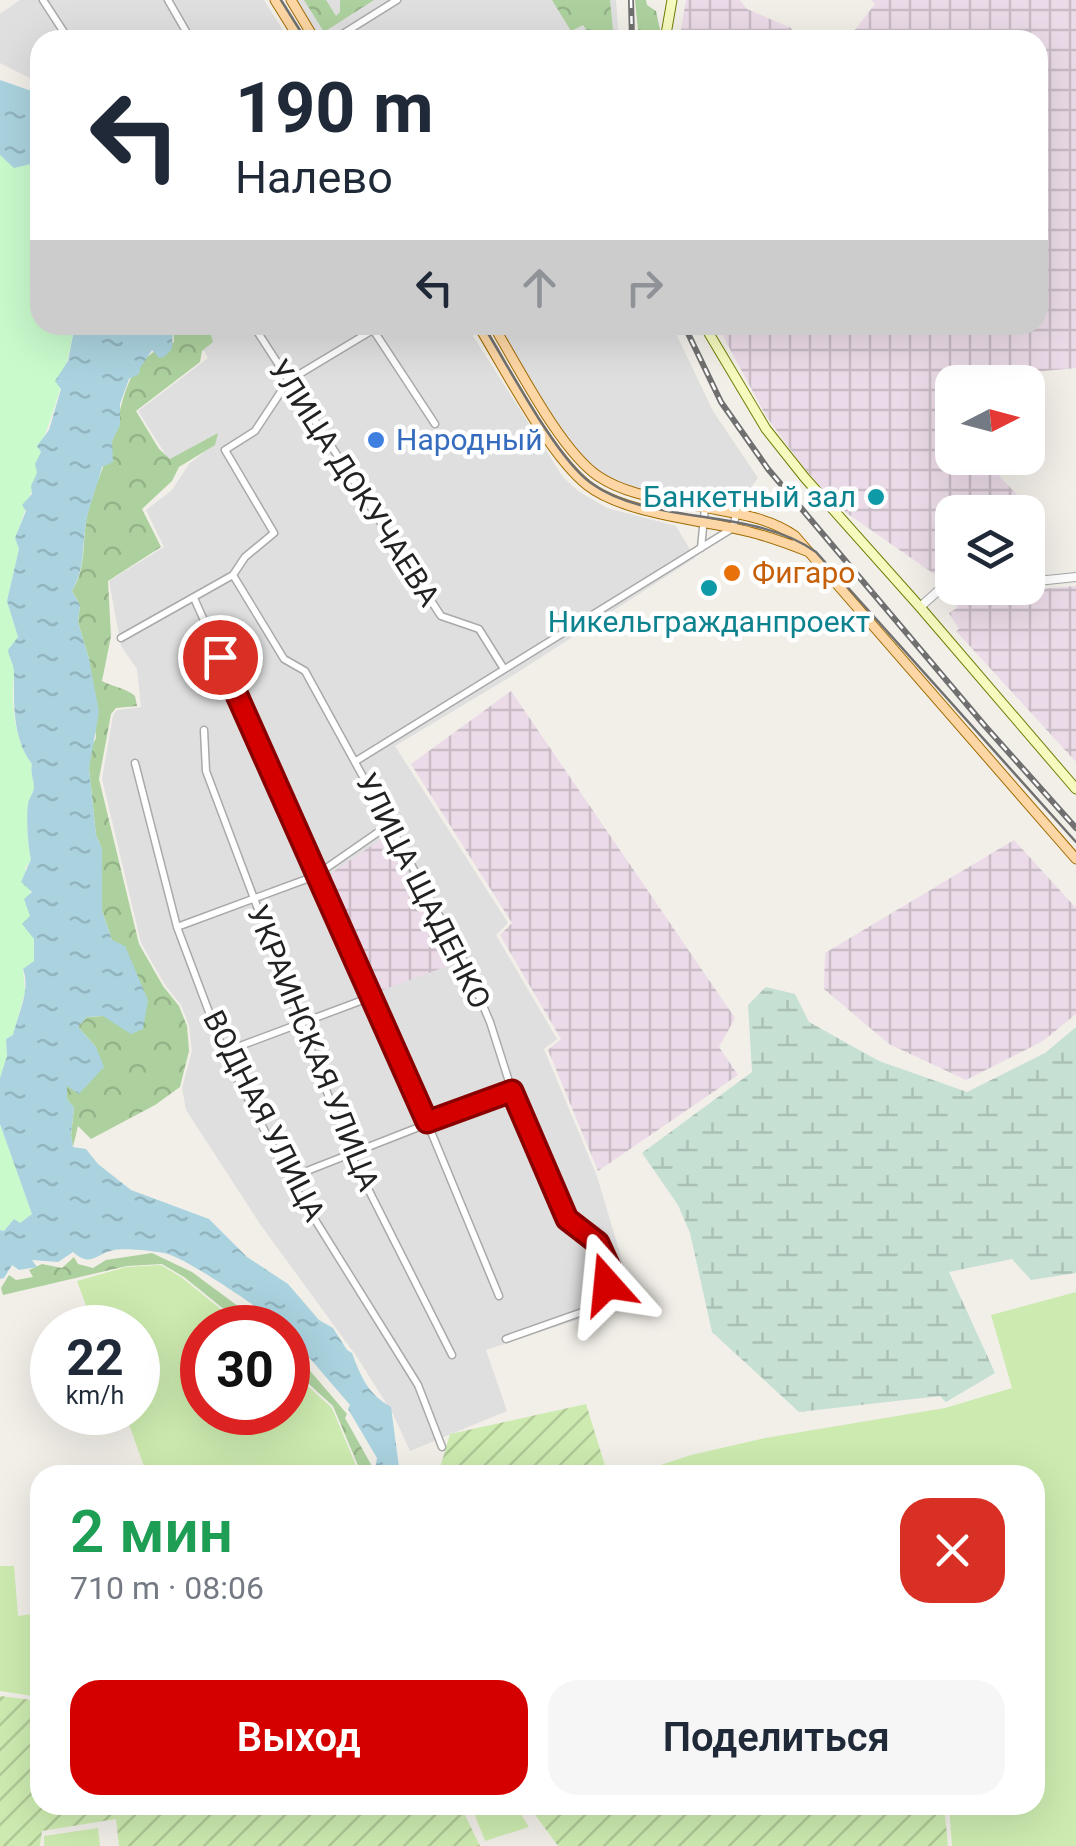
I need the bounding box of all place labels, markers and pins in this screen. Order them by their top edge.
place label: Народный [396,422,543,457]
marker: Народный [365,429,387,451]
place label: Банкетный зал [643,479,856,514]
marker: Банкетный зал [865,486,887,508]
place label: Фигаро [752,555,855,590]
marker: Фигаро [721,562,743,584]
marker: Никельгражданпроект [698,577,720,599]
place label: Никельгражданпроект [548,604,870,639]
pin [178,615,263,700]

